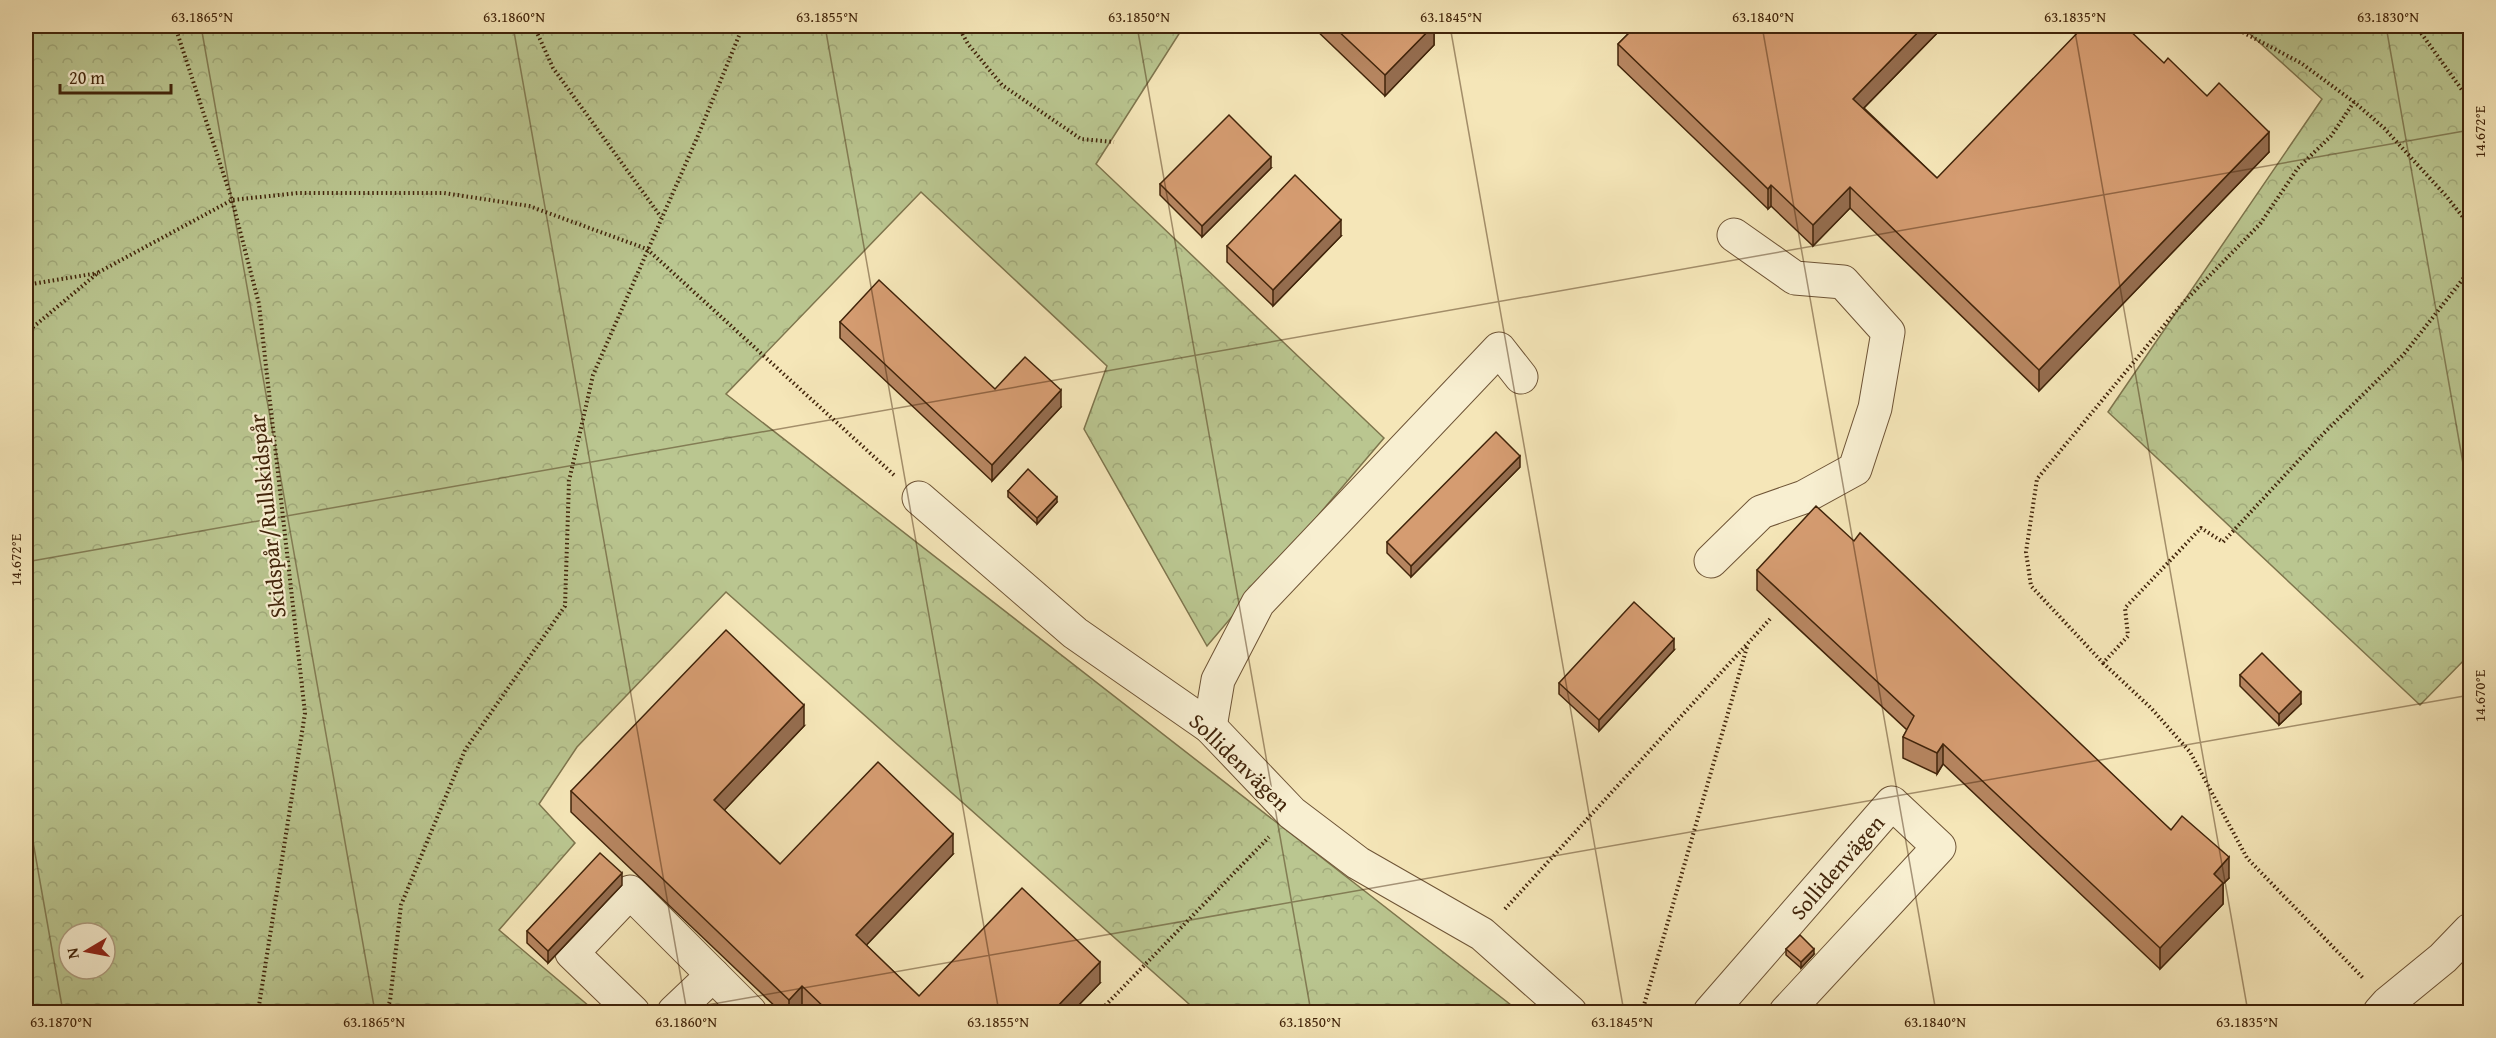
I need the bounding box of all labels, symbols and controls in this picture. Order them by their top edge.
text: 63.1865°N [171,6,233,27]
text: 63.1860°N [483,6,545,27]
text: 63.1855°N [796,6,858,27]
text: 63.1850°N [1108,6,1170,27]
text: 63.1845°N [1420,6,1482,27]
text: 63.1840°N [1732,6,1794,27]
text: 63.1835°N [2044,6,2106,27]
text: 63.1830°N [2357,6,2419,27]
scale bar [60,57,171,95]
text: 20 m [69,64,105,91]
text: 14.672°E [2469,105,2490,158]
street label: Skidspår/Rullskidspår [240,412,294,620]
text: 14.672°E [5,533,26,586]
text: 14.670°E [2469,669,2490,722]
street label: Sollidenvägen [1182,705,1298,819]
street label: Sollidenvägen [1782,807,1892,927]
north arrow [57,921,117,981]
text: N [59,946,85,961]
text: 63.1870°N [30,1011,92,1032]
text: 63.1865°N [343,1011,405,1032]
text: 63.1860°N [655,1011,717,1032]
text: 63.1855°N [967,1011,1029,1032]
text: 63.1850°N [1279,1011,1341,1032]
text: 63.1845°N [1591,1011,1653,1032]
text: 63.1840°N [1904,1011,1966,1032]
text: 63.1835°N [2216,1011,2278,1032]

